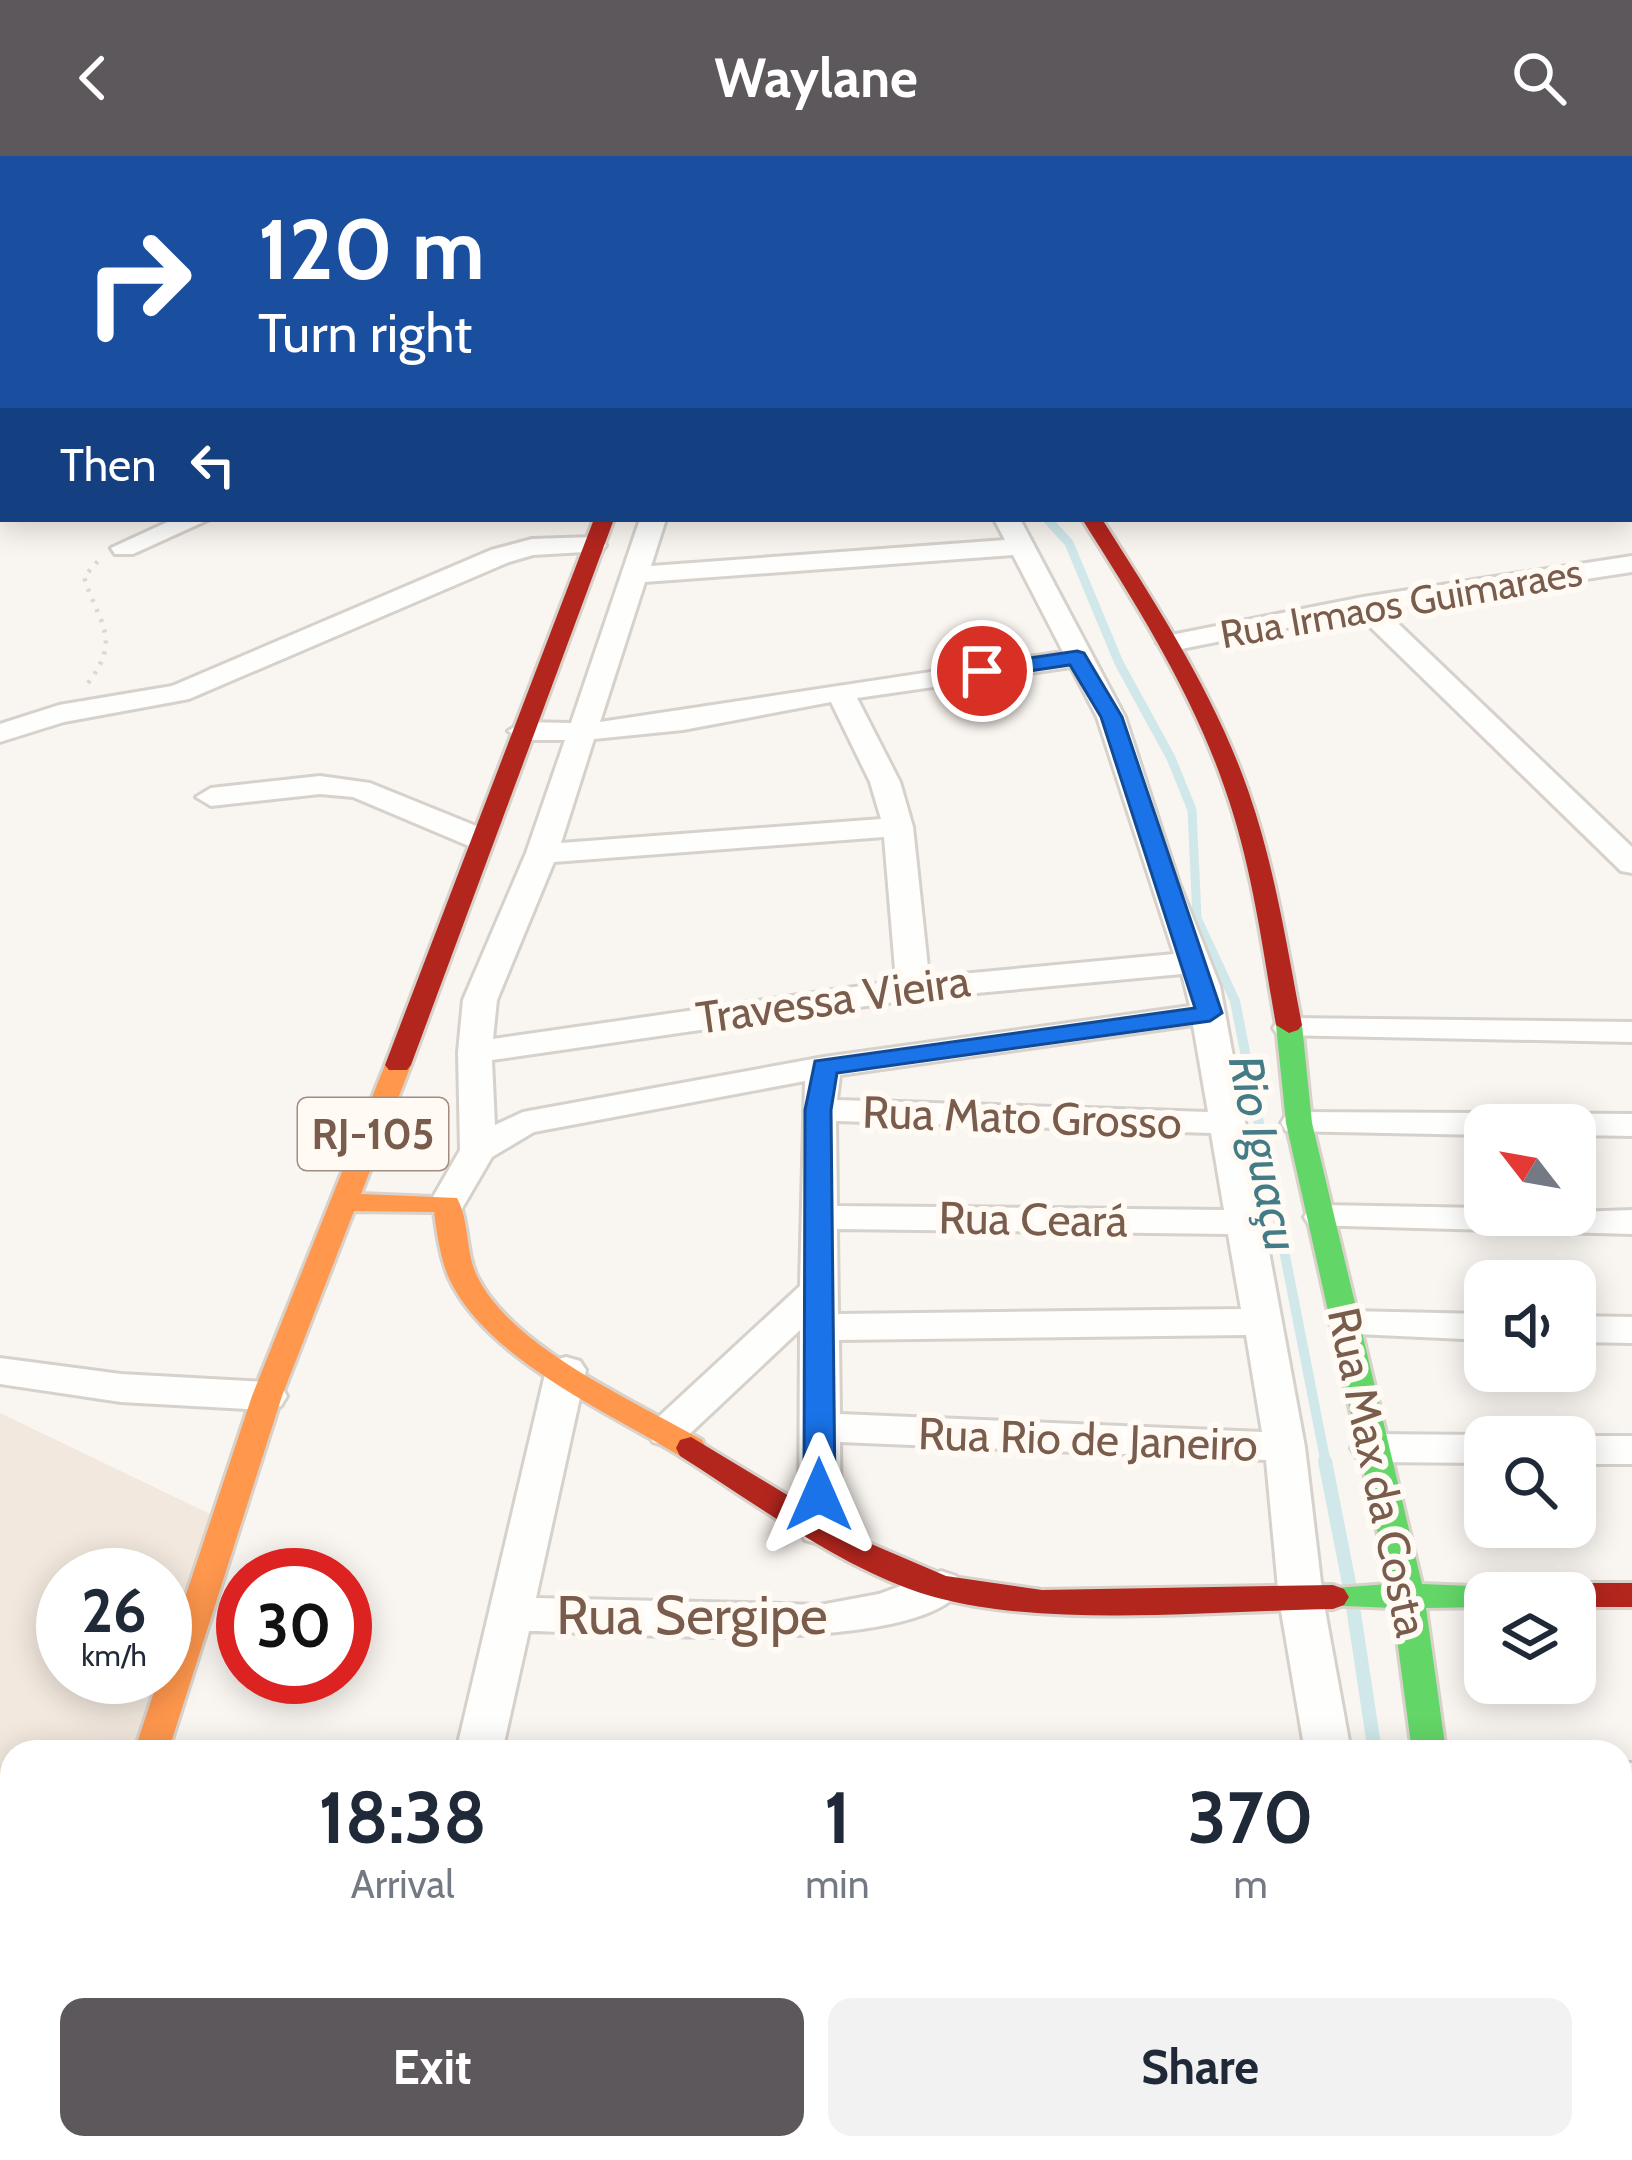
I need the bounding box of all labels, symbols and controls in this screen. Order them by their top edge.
icon: back [60,45,126,111]
text: Waylane [714,45,918,111]
icon: search [1506,45,1572,111]
text: 120 m [258,198,485,300]
icon: right [60,204,216,360]
text: Turn right [258,300,472,366]
icon: left [180,432,246,498]
text: Then [60,438,156,492]
street label: Rua Irmaos Guimaraes [1216,548,1586,658]
pin [931,620,1033,722]
icon: arrive [949,638,1015,704]
street label: Travessa Vieira [693,953,974,1045]
water label: Rio Iguaçu [1217,1050,1311,1256]
street label: Rua Mato Grosso [861,1084,1183,1150]
road number: RJ-105 [298,1098,448,1170]
north arrow [1464,1104,1596,1236]
map controls [1464,1104,1596,1704]
street label: Rua Ceará [938,1190,1128,1248]
button: sound [1464,1260,1596,1392]
street label: Rua Max da Costa [1317,1302,1439,1642]
street label: Rua Rio de Janeiro [917,1406,1259,1472]
button: search [1464,1416,1596,1548]
position arrow [756,1432,882,1558]
speed limit sign: 30 [216,1548,372,1704]
button: layers [1464,1572,1596,1704]
text: 26 [81,1574,147,1647]
street label: Rua Sergipe [556,1582,828,1648]
text: km/h [81,1637,147,1674]
text: 18:38 [318,1774,487,1861]
text: 1 [824,1774,851,1861]
text: 370 [1188,1774,1314,1861]
text: Arrival [351,1860,454,1908]
text: min [805,1860,869,1908]
text: m [1234,1860,1268,1908]
button: Exit [60,1998,804,2136]
button: Share [828,1998,1572,2136]

